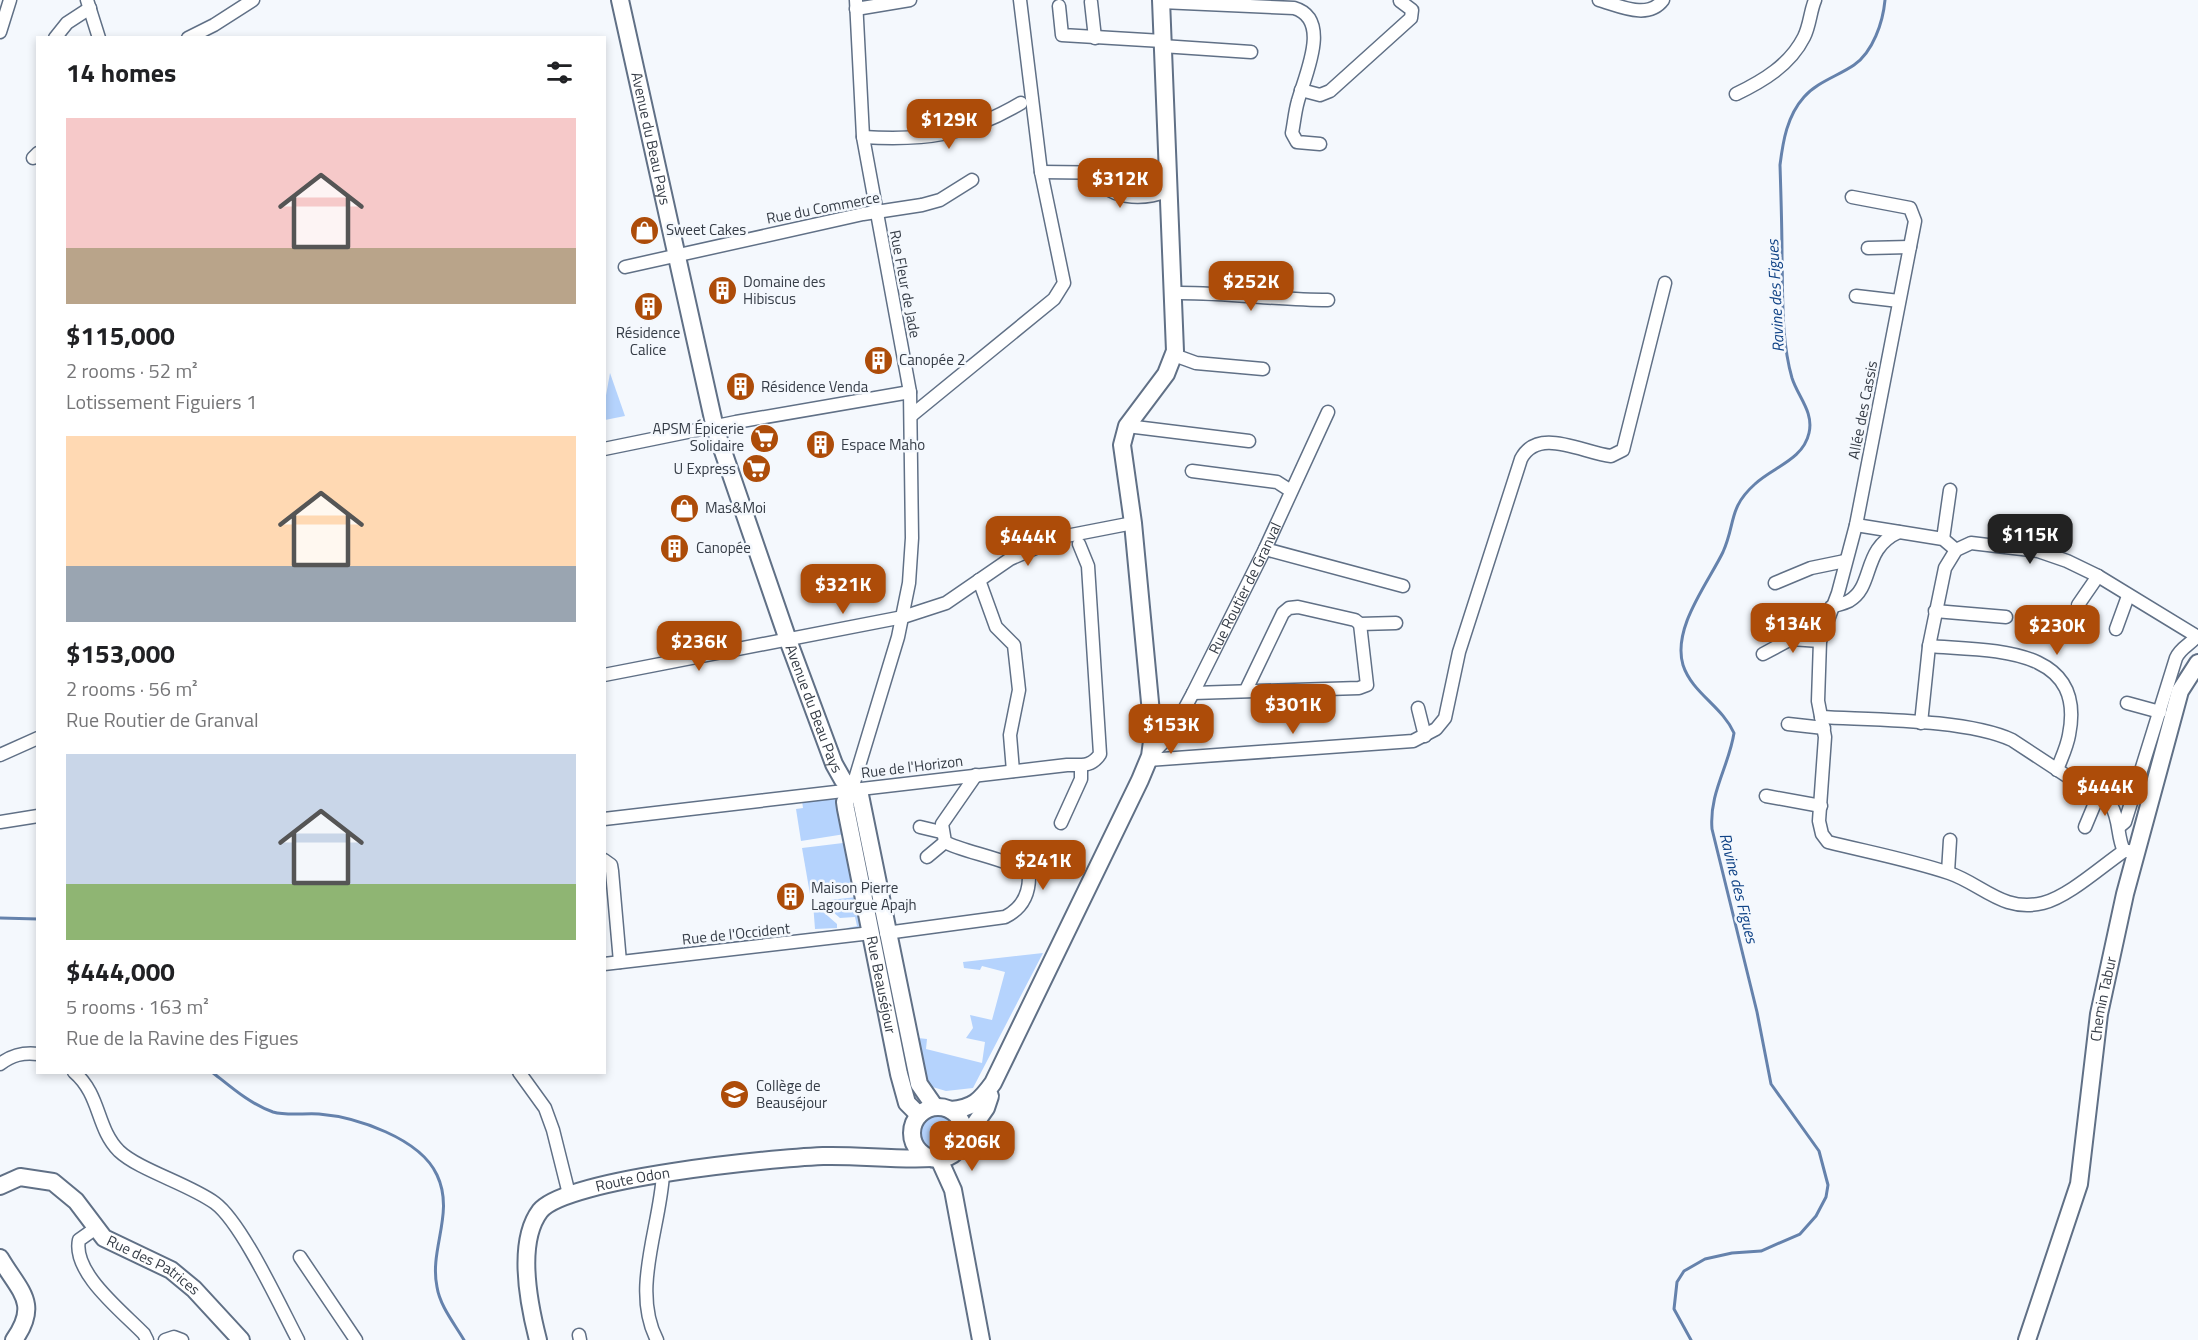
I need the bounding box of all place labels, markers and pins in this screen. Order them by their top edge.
pin: $129K [907,99,991,150]
pin: $312K [1078,158,1162,209]
shop icon: Sweet Cakes [629,214,661,246]
place label: Sweet Cakes [666,218,746,241]
pin: $252K [1209,261,1293,312]
place label: Domaine des Hibiscus [743,270,825,310]
building icon: Domaine des Hibiscus [706,275,738,307]
building icon: Résidence Calice [632,290,664,322]
place label: Résidence Calice [616,321,680,361]
building icon: Canopée 2 [862,344,894,376]
place label: Canopée 2 [899,348,965,371]
building icon: Résidence Venda [724,371,756,403]
place label: Résidence Venda [761,375,869,398]
place label: APSM Épicerie Solidaire [653,417,744,457]
supermarket icon: APSM Épicerie Solidaire [749,422,781,454]
building icon: Espace Maho [804,429,836,461]
place label: Espace Maho [841,433,925,456]
supermarket icon: U Express [741,453,773,485]
place label: U Express [673,457,736,480]
shop icon: Mas&Moi [668,492,700,524]
place label: Mas&Moi [705,496,766,519]
pin: $115K [1988,514,2072,565]
pin: $444K [986,516,1070,567]
building icon: Canopée [659,532,691,564]
place label: Canopée [696,536,751,559]
pin: $321K [801,564,885,615]
pin: $134K [1751,603,1835,654]
pin: $230K [2015,605,2099,656]
pin: $236K [657,621,741,672]
pin: $301K [1251,684,1335,735]
pin: $153K [1129,704,1213,755]
pin: $444K [2063,766,2147,817]
pin: $241K [1001,840,1085,891]
place label: Maison Pierre Lagourgue Apajh [811,876,917,916]
building icon: Maison Pierre Lagourgue Apajh [774,881,806,913]
place label: Collège de Beauséjour [756,1074,827,1114]
school or university icon: Collège de Beauséjour [719,1079,751,1111]
pin: $206K [930,1121,1014,1172]

